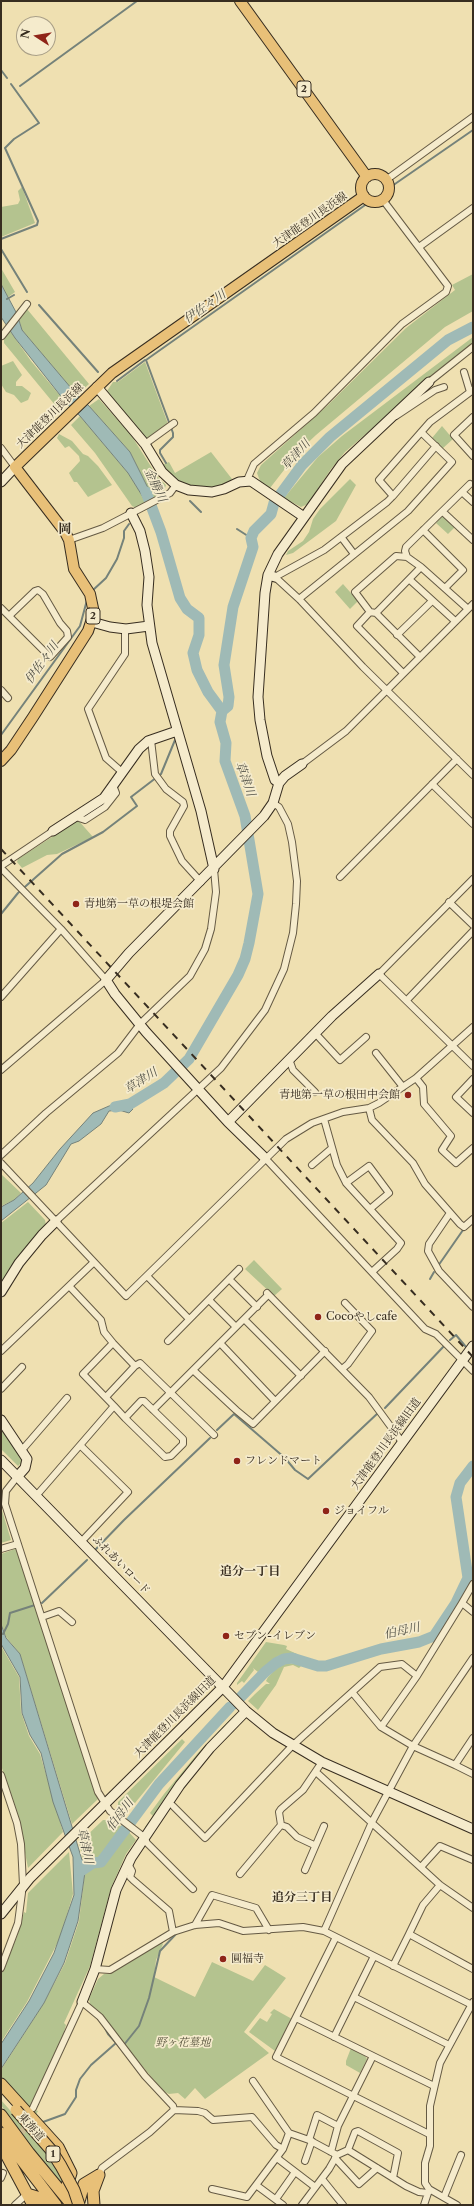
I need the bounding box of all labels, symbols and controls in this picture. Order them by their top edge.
north arrow [16,16,56,56]
text: N [17,28,33,40]
road number: 2 [297,81,311,97]
street label: 大津能登川長浜線 [270,189,350,251]
water label: 伊佐々川 [181,287,229,327]
street label: 大津能登川長浜線 [14,381,86,451]
water label: 草津川 [279,437,313,473]
water label: 金勝川 [141,466,169,504]
district label: 岡 [59,521,71,537]
road number: 2 [86,608,100,624]
water label: 伊佐々川 [22,639,62,687]
water label: 草津川 [232,760,258,798]
place label: 青地第一草の根堤会館 [84,897,194,911]
marker: 青地第一草の根堤会館 [71,899,81,909]
water label: 草津川 [122,1065,160,1097]
place label: 青地第一草の根田中会館 [279,1088,400,1102]
marker: 青地第一草の根田中会館 [403,1090,413,1100]
place label: Cocoやしcafe [326,1310,397,1324]
marker: Cocoやしcafe [313,1312,323,1322]
street label: 大津能登川長浜線旧道 [348,1396,424,1492]
place label: フレンドマート [245,1454,322,1468]
marker: フレンドマート [232,1456,242,1466]
place label: ジョイフル [334,1504,389,1518]
marker: ジョイフル [321,1506,331,1516]
street label: ふれあいロード [90,1533,152,1597]
district label: 追分一丁目 [220,1565,280,1579]
water label: 伯母川 [383,1620,421,1642]
place label: セブン-イレブン [234,1629,316,1643]
marker: セブン-イレブン [221,1631,231,1641]
street label: 大津能登川長浜線旧道 [131,1673,219,1761]
water label: 伯母川 [103,1796,137,1834]
water label: 草津川 [74,1827,96,1865]
district label: 追分三丁目 [272,1891,332,1905]
place label: 圓福寺 [231,1952,264,1966]
marker: 圓福寺 [218,1954,228,1964]
park label: 野ヶ花墓地 [156,2036,210,2050]
street label: 東海道 [15,2110,47,2144]
road number: 1 [46,2146,60,2162]

